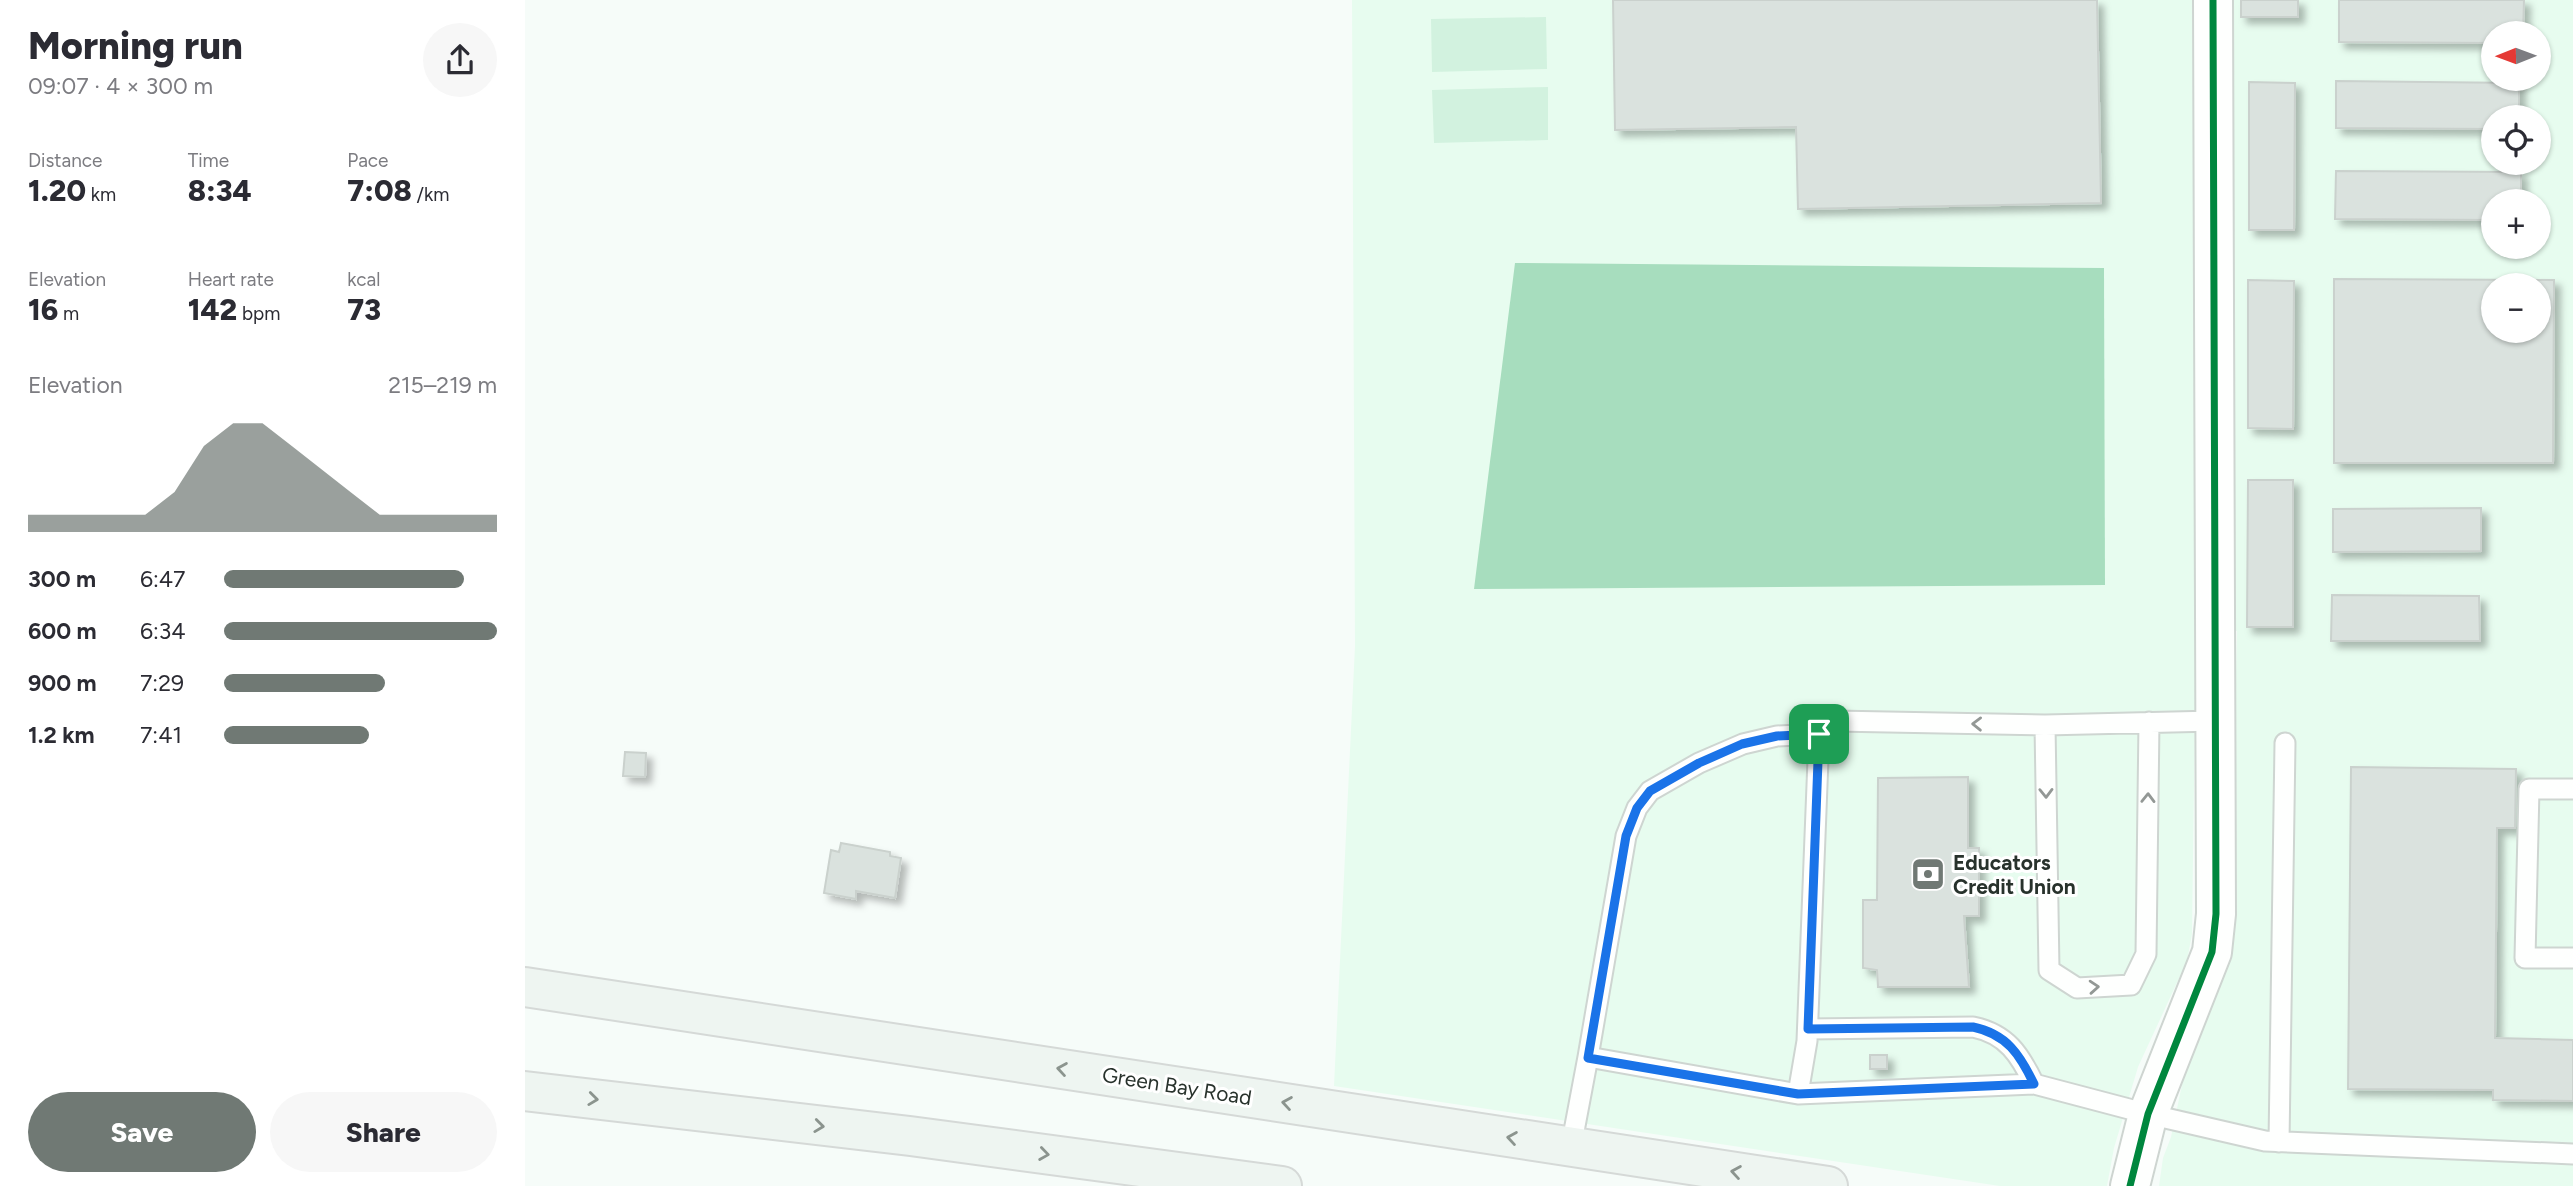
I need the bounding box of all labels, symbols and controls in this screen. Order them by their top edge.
north arrow [2481,21,2551,91]
map controls [2481,21,2551,343]
text: Morning run [28,23,243,69]
button: share [423,23,497,97]
text: 09:07 · 4 × 300 m [28,72,213,100]
button: locate [2481,105,2551,175]
text: Distance [28,149,102,172]
text: Time [188,149,229,172]
text: Pace [347,149,388,172]
text: 1.20 [28,172,86,209]
text: 8:34 [188,172,252,209]
text: 7:08 [347,172,412,209]
text: km [86,183,116,206]
text: /km [412,183,449,206]
button: + [2481,189,2551,259]
text: Elevation [28,268,106,291]
text: Heart rate [188,268,274,291]
text: kcal [347,268,381,291]
button: − [2481,273,2551,343]
text: 16 [28,291,58,328]
text: 142 [188,291,237,328]
text: 73 [347,291,381,328]
text: m [58,302,79,325]
text: bpm [237,302,280,325]
text: Elevation [28,371,123,399]
text: 215–219 m [388,371,497,399]
text: 300 m [28,565,96,593]
text: 6:47 [140,565,185,593]
text: 600 m [28,617,97,645]
text: 6:34 [140,617,186,645]
text: 900 m [28,669,97,697]
text: 7:29 [140,669,184,697]
pin [1789,704,1849,764]
icon: arrive [1800,715,1838,753]
one-way arrow [1971,716,1982,731]
text: 1.2 km [28,721,95,749]
text: 7:41 [140,721,182,749]
one-way arrow [2038,788,2054,799]
one-way arrow [2140,792,2156,802]
place label: Educators Credit Union [1953,850,2076,899]
bank icon: Educators Credit Union [1909,855,1947,893]
one-way arrow [2089,980,2100,995]
one-way arrow [1056,1062,1068,1077]
street label: Green Bay Road [1101,1062,1253,1110]
one-way arrow [587,1091,599,1106]
button: Save [28,1092,256,1172]
button: Share [270,1092,497,1172]
one-way arrow [1281,1096,1293,1111]
one-way arrow [813,1118,825,1133]
one-way arrow [1506,1130,1517,1145]
one-way arrow [1039,1147,1050,1162]
one-way arrow [1731,1165,1742,1180]

